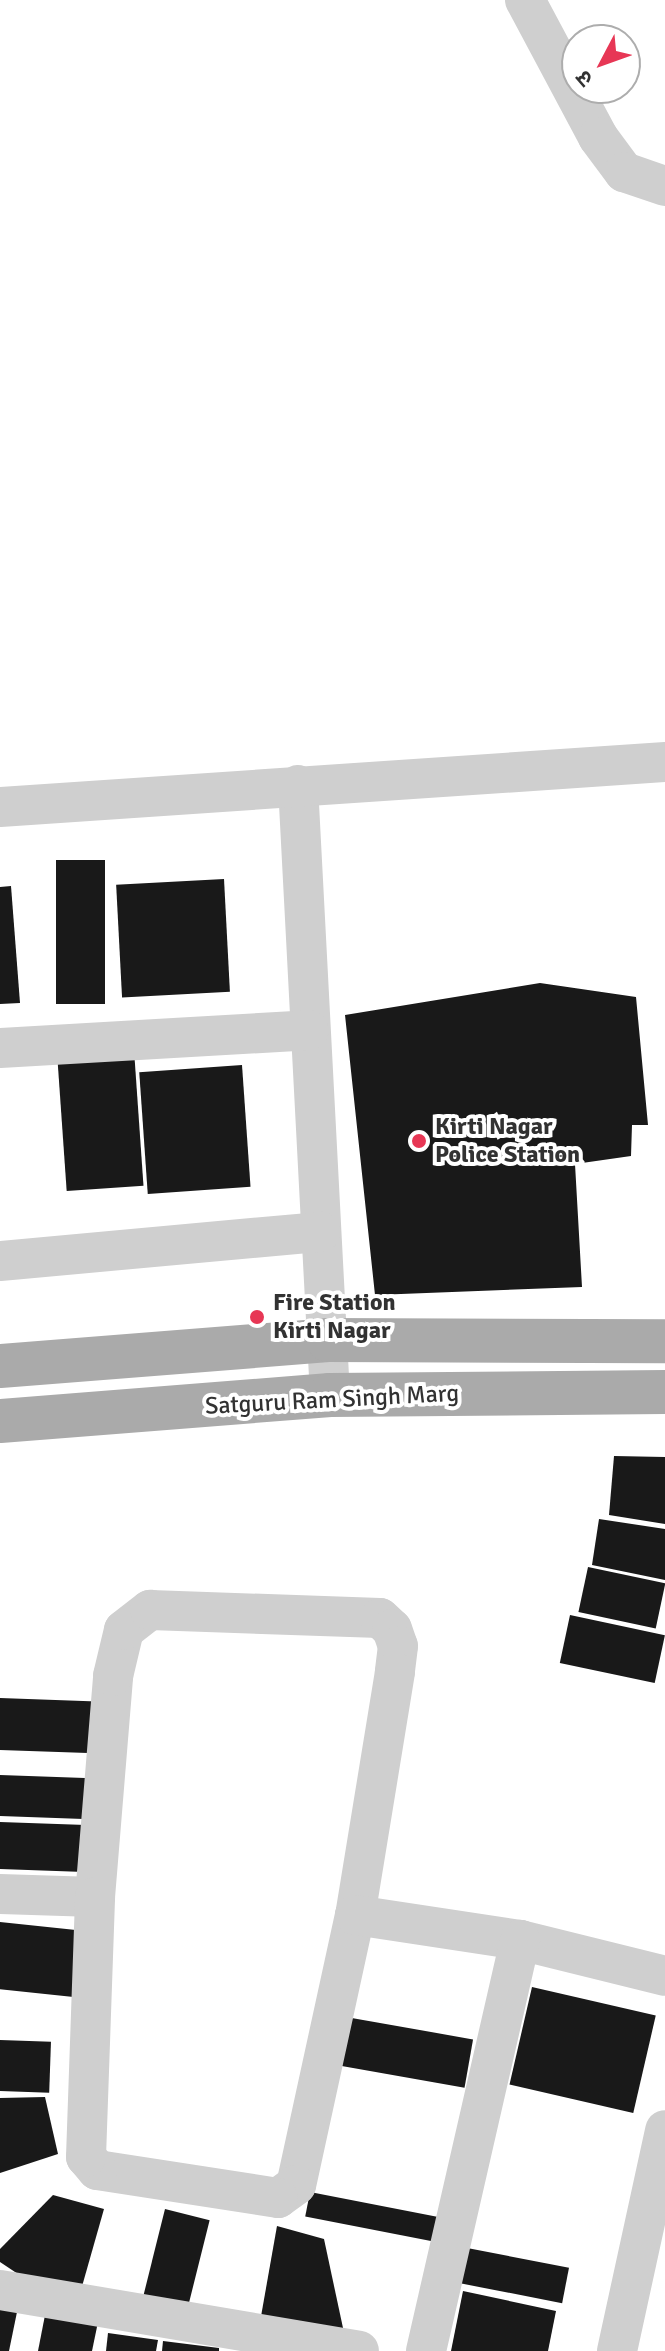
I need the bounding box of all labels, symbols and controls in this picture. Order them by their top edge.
north arrow [561,24,641,104]
text: उ [570,65,598,92]
place label: Kirti Nagar Police Station [435,1113,580,1169]
marker: Kirti Nagar Police Station [410,1132,428,1150]
place label: Fire Station Kirti Nagar [273,1289,396,1345]
marker: Fire Station Kirti Nagar [248,1308,266,1326]
street label: Satguru Ram Singh Marg [204,1379,460,1421]

